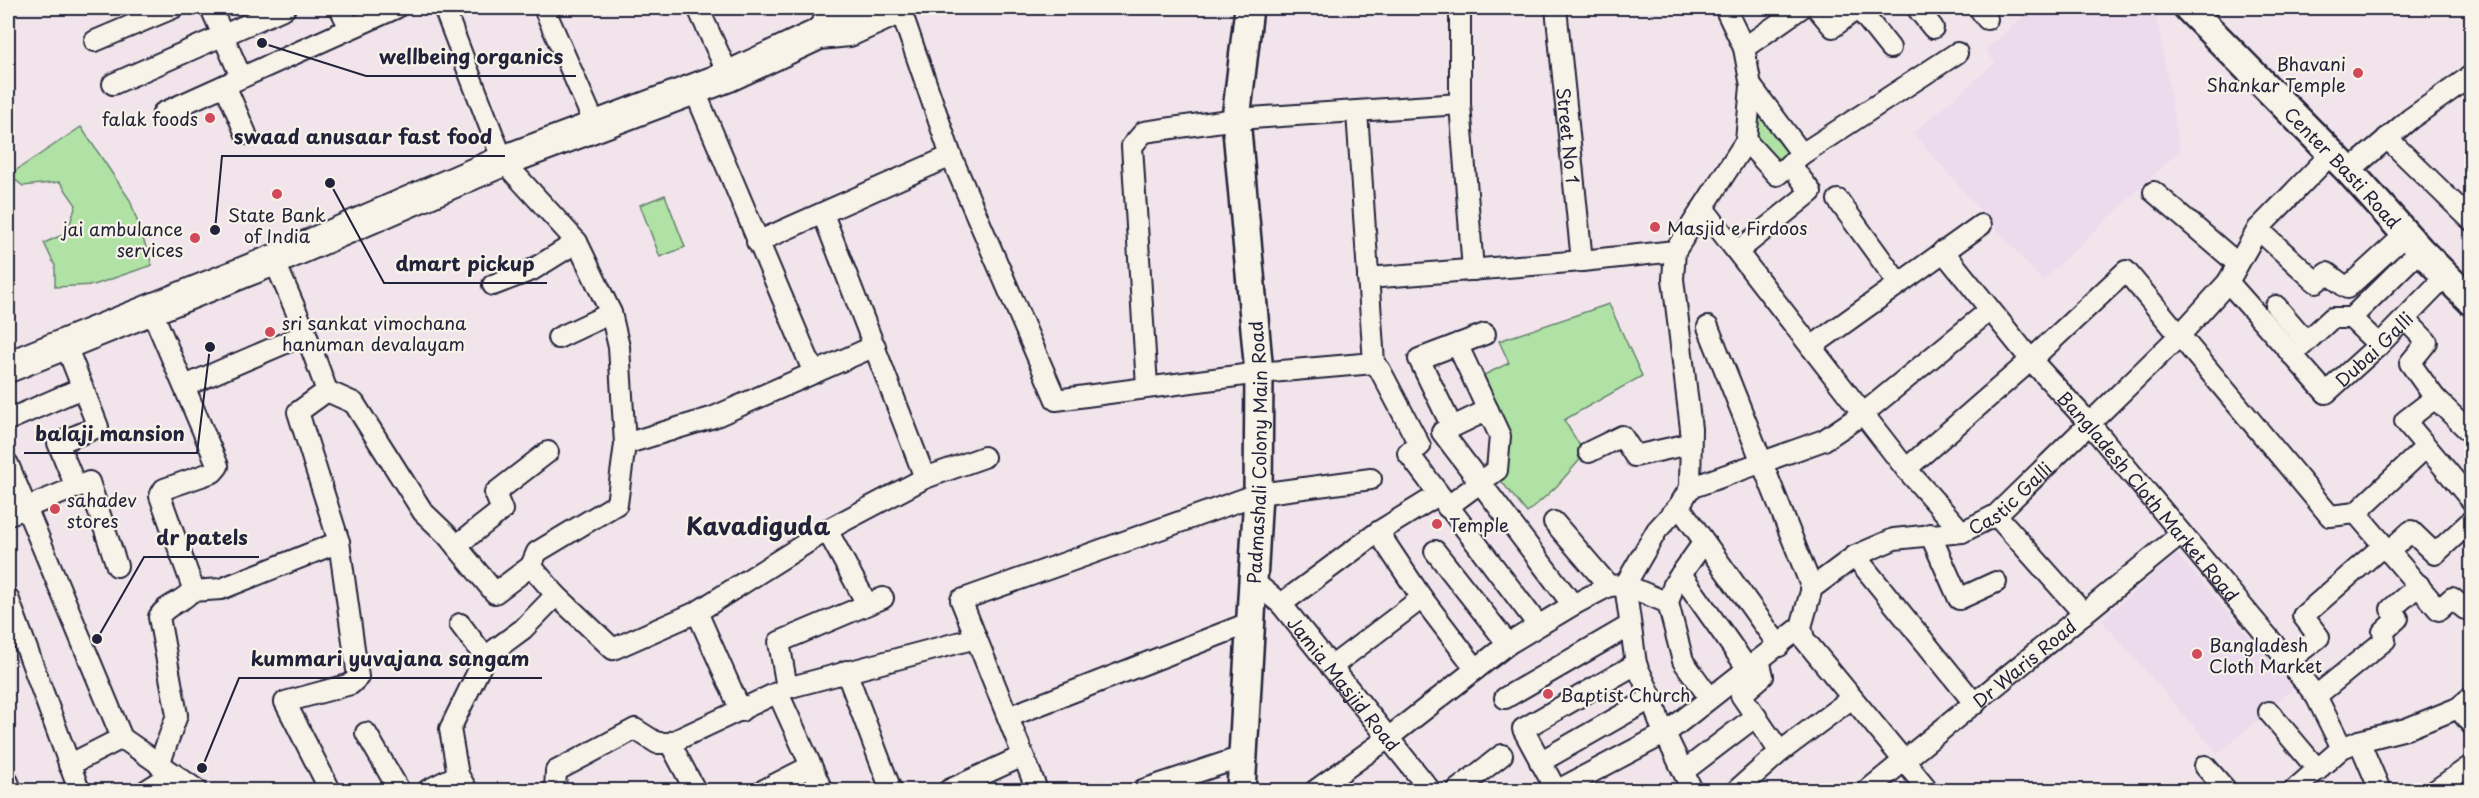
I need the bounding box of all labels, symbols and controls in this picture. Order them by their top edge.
callout: wellbeing organics [366,38,576,76]
text: wellbeing organics [379,41,563,71]
place label: Bhavani Shankar Temple [2206,50,2346,98]
marker: Bhavani Shankar Temple [2351,66,2365,80]
street label: Street No 1 [1551,86,1587,185]
street label: Center Basti Road [2279,100,2407,234]
place label: falak foods [102,105,198,132]
marker: falak foods [203,111,217,125]
callout: swaad anusaar fast food [222,118,505,156]
text: swaad anusaar fast food [234,121,492,151]
marker: State Bank of India [270,187,284,201]
place label: State Bank of India [228,201,326,249]
place label: Masjid e Firdoos [1667,214,1807,241]
place label: jai ambulance services [60,215,183,263]
marker: Masjid e Firdoos [1648,220,1662,234]
marker: jai ambulance services [188,231,202,245]
callout: dmart pickup [384,245,547,283]
text: dmart pickup [395,248,535,278]
street label: Dubai Galli [2329,305,2418,392]
place label: sri sankat vimochana hanuman devalayam [282,309,467,357]
street label: Padmashali Colony Main Road [1239,320,1273,585]
marker: sri sankat vimochana hanuman devalayam [263,325,277,339]
street label: Bangladesh Cloth Market Road [2052,384,2246,607]
callout: balaji mansion [24,415,197,453]
text: balaji mansion [35,418,185,448]
street label: Castic Galli [1963,455,2057,540]
place label: sahadev stores [67,486,137,534]
marker: sahadev stores [48,502,62,516]
district label: Kavadiguda [686,507,830,543]
place label: Temple [1449,511,1509,538]
marker: Temple [1430,517,1444,531]
callout: dr patels [144,519,259,557]
text: dr patels [156,522,248,552]
street label: Jamia Masjid Road [1282,610,1407,756]
street label: Dr Waris Road [1966,612,2081,713]
place label: Bangladesh Cloth Market [2209,631,2322,679]
callout: kummari yuvajana sangam [239,640,542,678]
text: kummari yuvajana sangam [251,643,529,673]
marker: Bangladesh Cloth Market [2190,647,2204,661]
place label: Baptist Church [1560,681,1690,708]
marker: Baptist Church [1541,687,1555,701]

